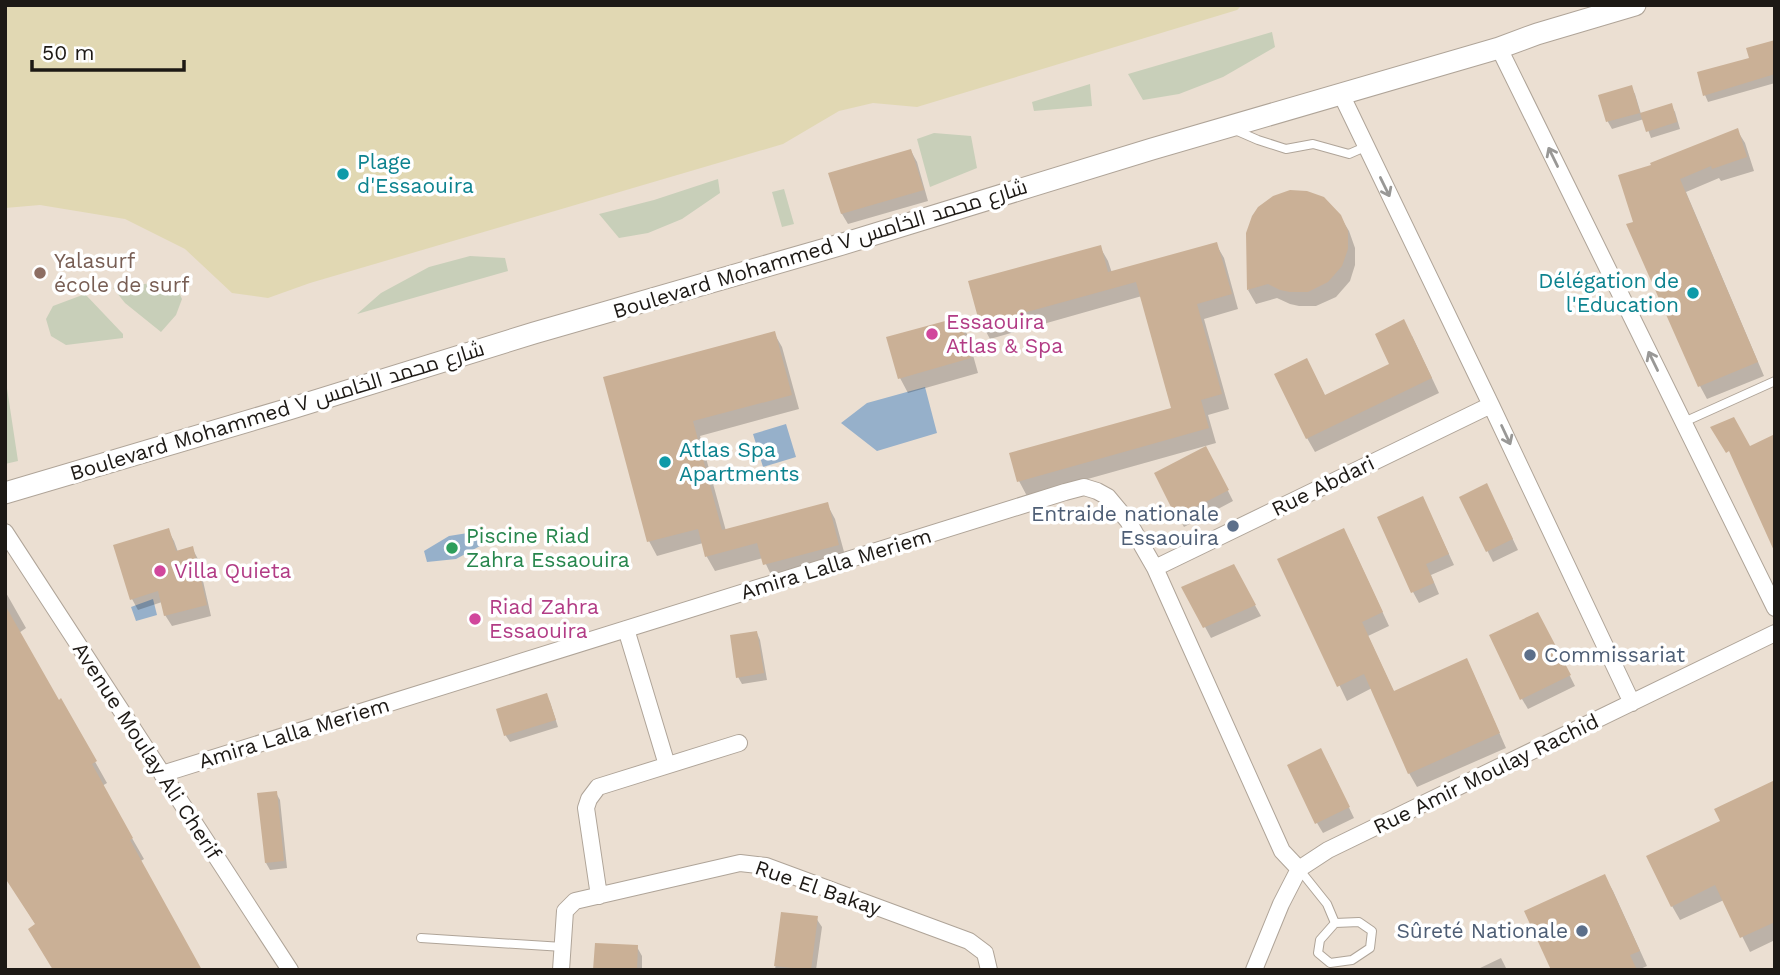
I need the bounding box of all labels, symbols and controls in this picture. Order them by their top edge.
scale bar [32,28,184,72]
text: 50 m [42,40,94,65]
one-way arrow [1546,147,1559,168]
place label: Plage d'Essaouira [357,149,474,198]
marker: Plage d'Essaouira [335,166,351,182]
street label: Boulevard Mohammed V شارع محمد الخامس [610,173,1031,326]
one-way arrow [1379,176,1393,197]
place label: Yalasurf école de surf [54,248,189,297]
marker: Yalasurf école de surf [32,265,48,281]
place label: Délégation de l'Education [1538,268,1679,317]
marker: Délégation de l'Education [1685,285,1701,301]
place label: Essaouira Atlas & Spa [946,309,1063,358]
marker: Essaouira Atlas & Spa [924,326,940,342]
street label: Boulevard Mohammed V شارع محمد الخامس [67,335,488,488]
one-way arrow [1646,351,1660,372]
one-way arrow [1500,424,1513,446]
place label: Atlas Spa Apartments [679,437,800,486]
street label: Rue Abdari [1267,450,1378,521]
marker: Atlas Spa Apartments [657,454,673,470]
place label: Entraide nationale Essaouira [1031,501,1219,550]
marker: Entraide nationale Essaouira [1225,518,1241,534]
place label: Piscine Riad Zahra Essaouira [466,523,630,572]
street label: Amira Lalla Meriem [737,523,934,604]
marker: Piscine Riad Zahra Essaouira [444,540,460,556]
place label: Villa Quieta [174,558,291,583]
marker: Villa Quieta [152,563,168,579]
place label: Riad Zahra Essaouira [489,594,599,643]
marker: Riad Zahra Essaouira [467,611,483,627]
street label: Avenue Moulay Ali Cherif [68,637,227,864]
place label: Commissariat [1544,642,1685,667]
marker: Commissariat [1522,647,1538,663]
street label: Amira Lalla Meriem [195,692,392,773]
street label: Rue Amir Moulay Rachid [1369,708,1603,839]
street label: Rue El Bakay [752,854,885,921]
place label: Sûreté Nationale [1396,918,1568,943]
marker: Sûreté Nationale [1574,923,1590,939]

